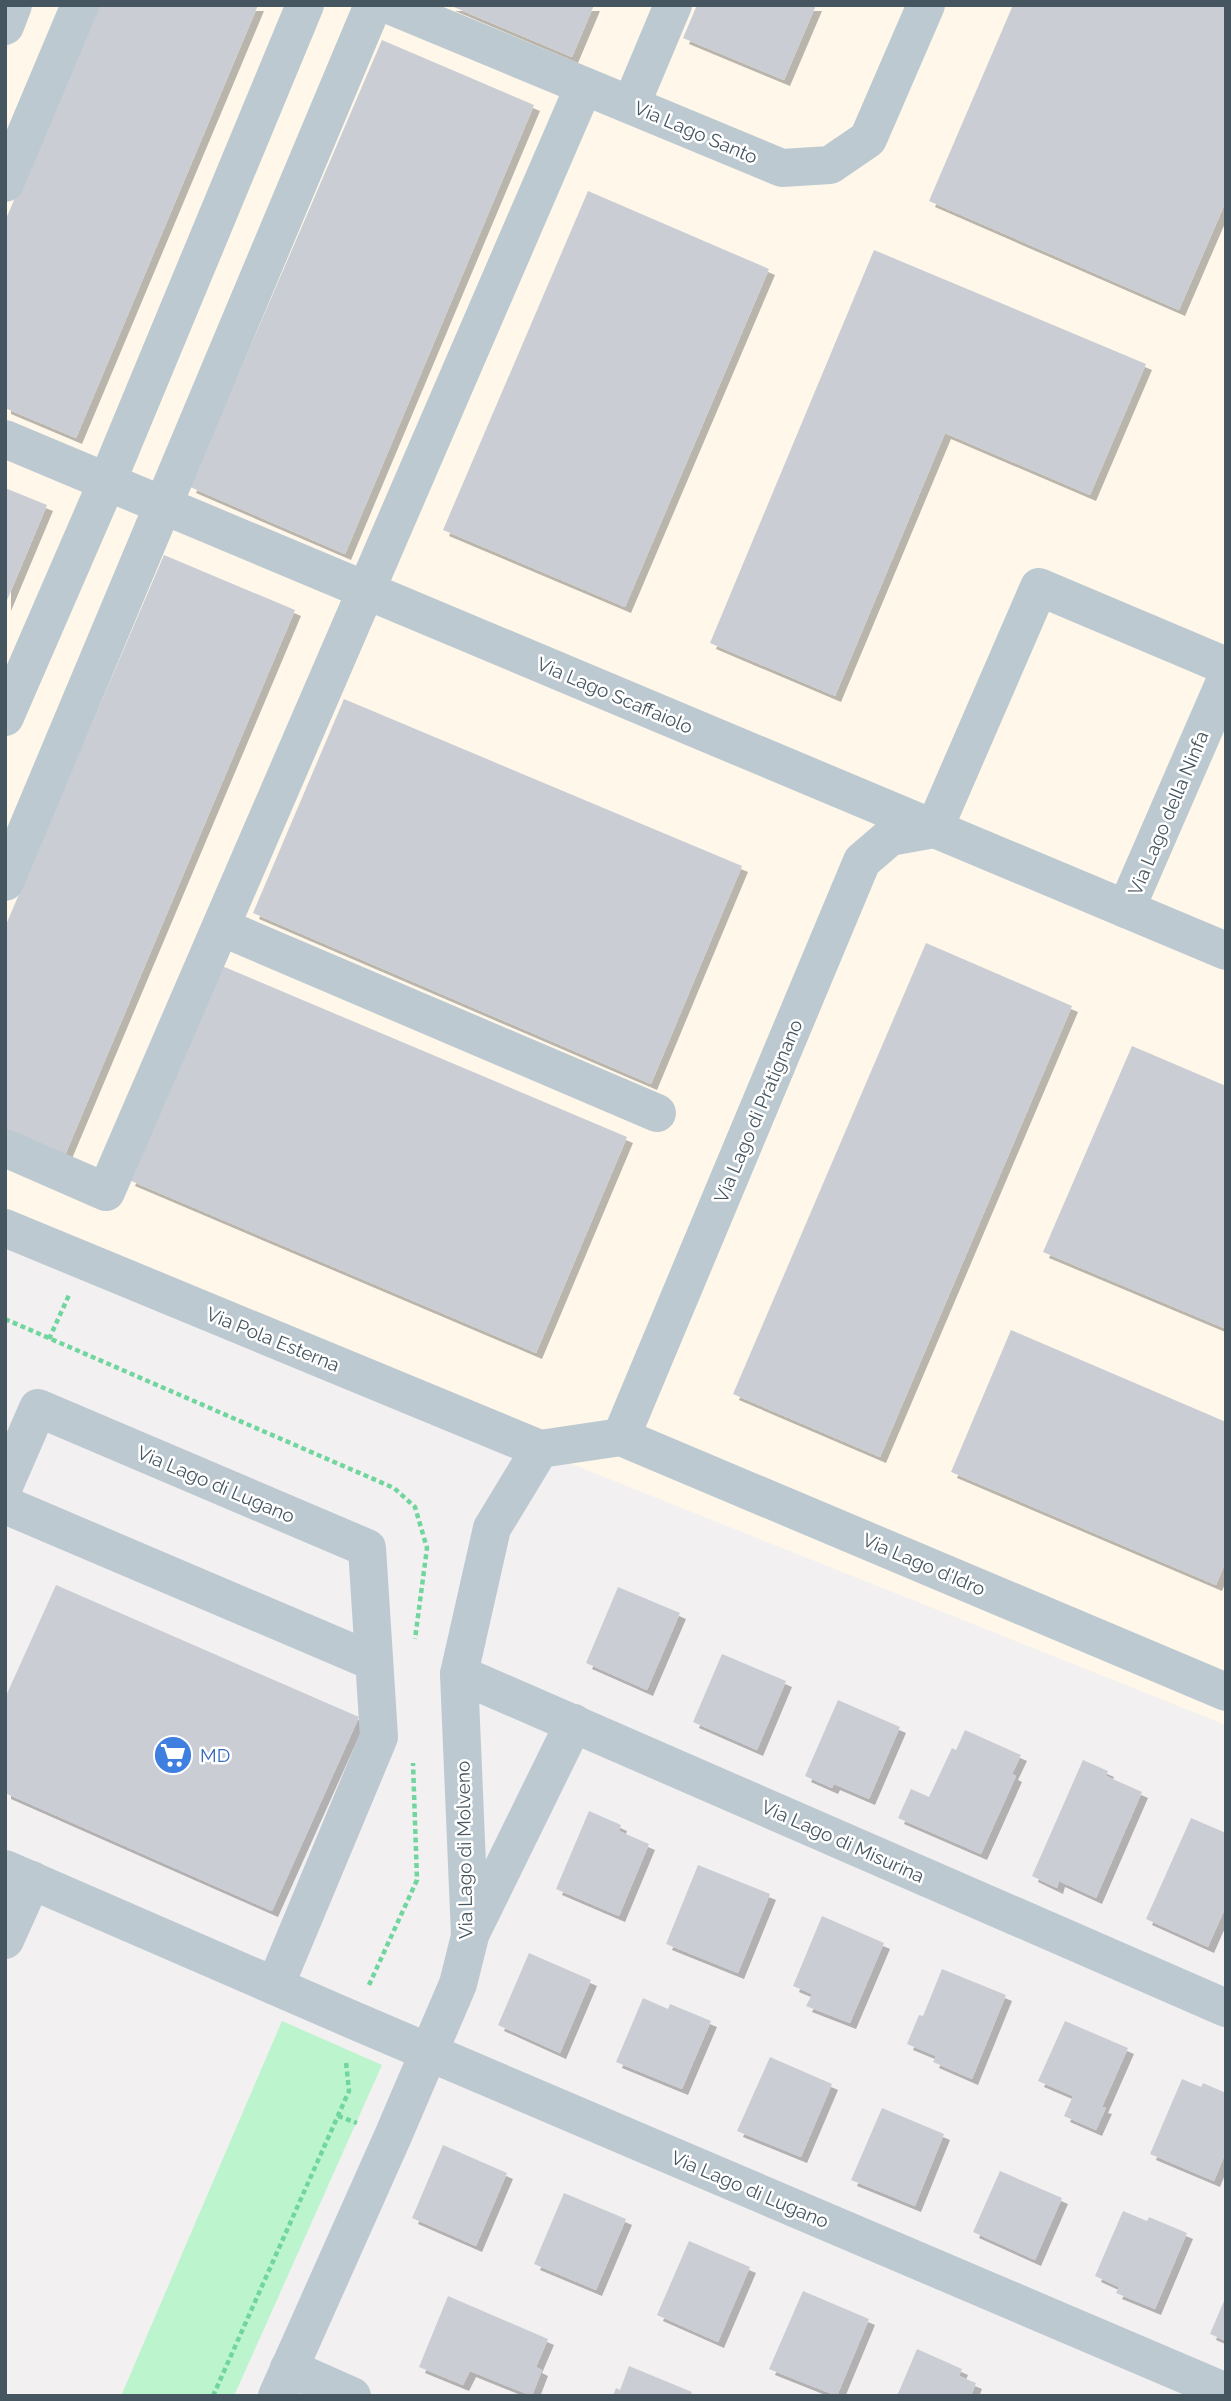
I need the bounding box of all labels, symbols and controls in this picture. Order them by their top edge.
street label: Via Lago Santo [631,96,761,168]
street label: Via Lago Scaffaiolo [534,652,696,738]
street label: Via Lago della Ninfa [1123,727,1213,899]
street label: Via Lago di Pratignano [709,1016,807,1206]
street label: Via Pola Esterna [203,1302,343,1376]
street label: Via Lago di Lugano [134,1441,298,1527]
street label: Via Lago d'Idro [859,1528,989,1600]
supermarket icon: MD [152,1734,194,1776]
place label: MD [200,1744,230,1766]
street label: Via Lago di Molveno [451,1761,477,1939]
street label: Via Lago di Misurina [758,1795,928,1887]
street label: Via Lago di Lugano [668,2146,832,2232]

